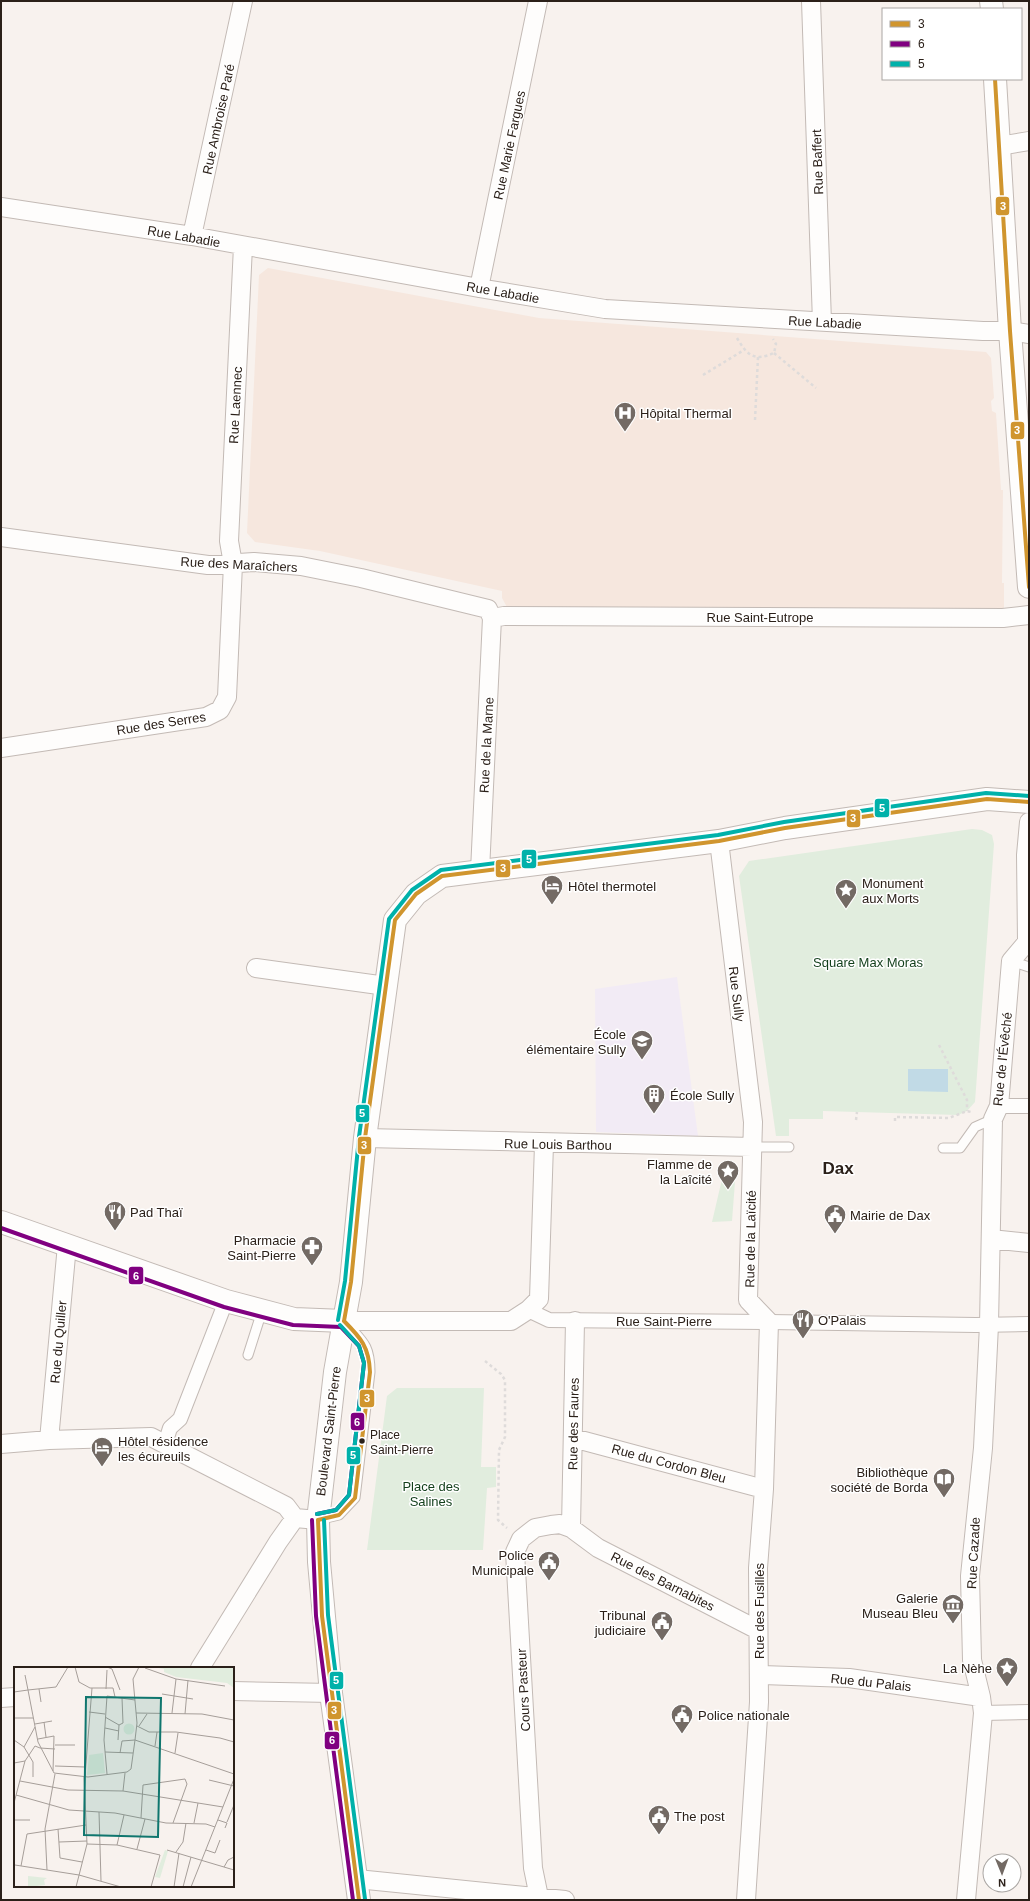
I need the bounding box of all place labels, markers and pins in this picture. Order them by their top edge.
hospital icon: Hôpital Thermal [612,400,638,433]
place label: Hôpital Thermal [640,406,732,421]
hotel icon: Hôtel thermotel [539,873,565,906]
place label: Monument aux Morts [862,876,924,906]
place icon: Monument aux Morts [833,877,859,910]
place label: Hôtel thermotel [568,879,656,894]
place label: École élémentaire Sully [526,1027,626,1057]
school or university icon: École élémentaire Sully [629,1028,655,1061]
building icon: École Sully [641,1082,667,1115]
place label: École Sully [670,1088,735,1103]
place label: Flamme de la Laîcité [647,1157,712,1187]
place icon: Flamme de la Laîcité [715,1158,741,1191]
restaurant icon: Pad Thaï [102,1199,128,1232]
public building icon: Mairie de Dax [822,1202,848,1235]
place label: Pad Thaï [130,1205,183,1220]
place label: Mairie de Dax [850,1208,931,1223]
place label: Pharmacie Saint-Pierre [227,1233,296,1263]
pharmacy icon: Pharmacie Saint-Pierre [299,1234,325,1267]
restaurant icon: O'Palais [790,1307,816,1340]
place label: O'Palais [818,1313,867,1328]
place label: Place Saint-Pierre [370,1428,434,1457]
place label: Hôtel résidence les écureuils [118,1434,208,1464]
hotel icon: Hôtel résidence les écureuils [89,1435,115,1468]
marker: Place Saint-Pierre [357,1436,367,1446]
place label: Bibliothèque société de Borda [830,1465,929,1495]
library icon: Bibliothèque société de Borda [931,1466,957,1499]
place label: Police Municipale [472,1548,534,1578]
public building icon: Police Municipale [536,1549,562,1582]
place label: Galerie Museau Bleu [862,1591,938,1621]
museum icon: Galerie Museau Bleu [940,1592,966,1625]
place label: Tribunal judiciaire [594,1608,646,1638]
public building icon: Tribunal judiciaire [649,1609,675,1642]
place icon: La Nèhe [994,1655,1020,1688]
place label: La Nèhe [943,1661,992,1676]
public building icon: Police nationale [669,1702,695,1735]
place label: Police nationale [698,1708,790,1723]
public building icon: The post [646,1803,672,1836]
place label: The post [674,1809,725,1824]

